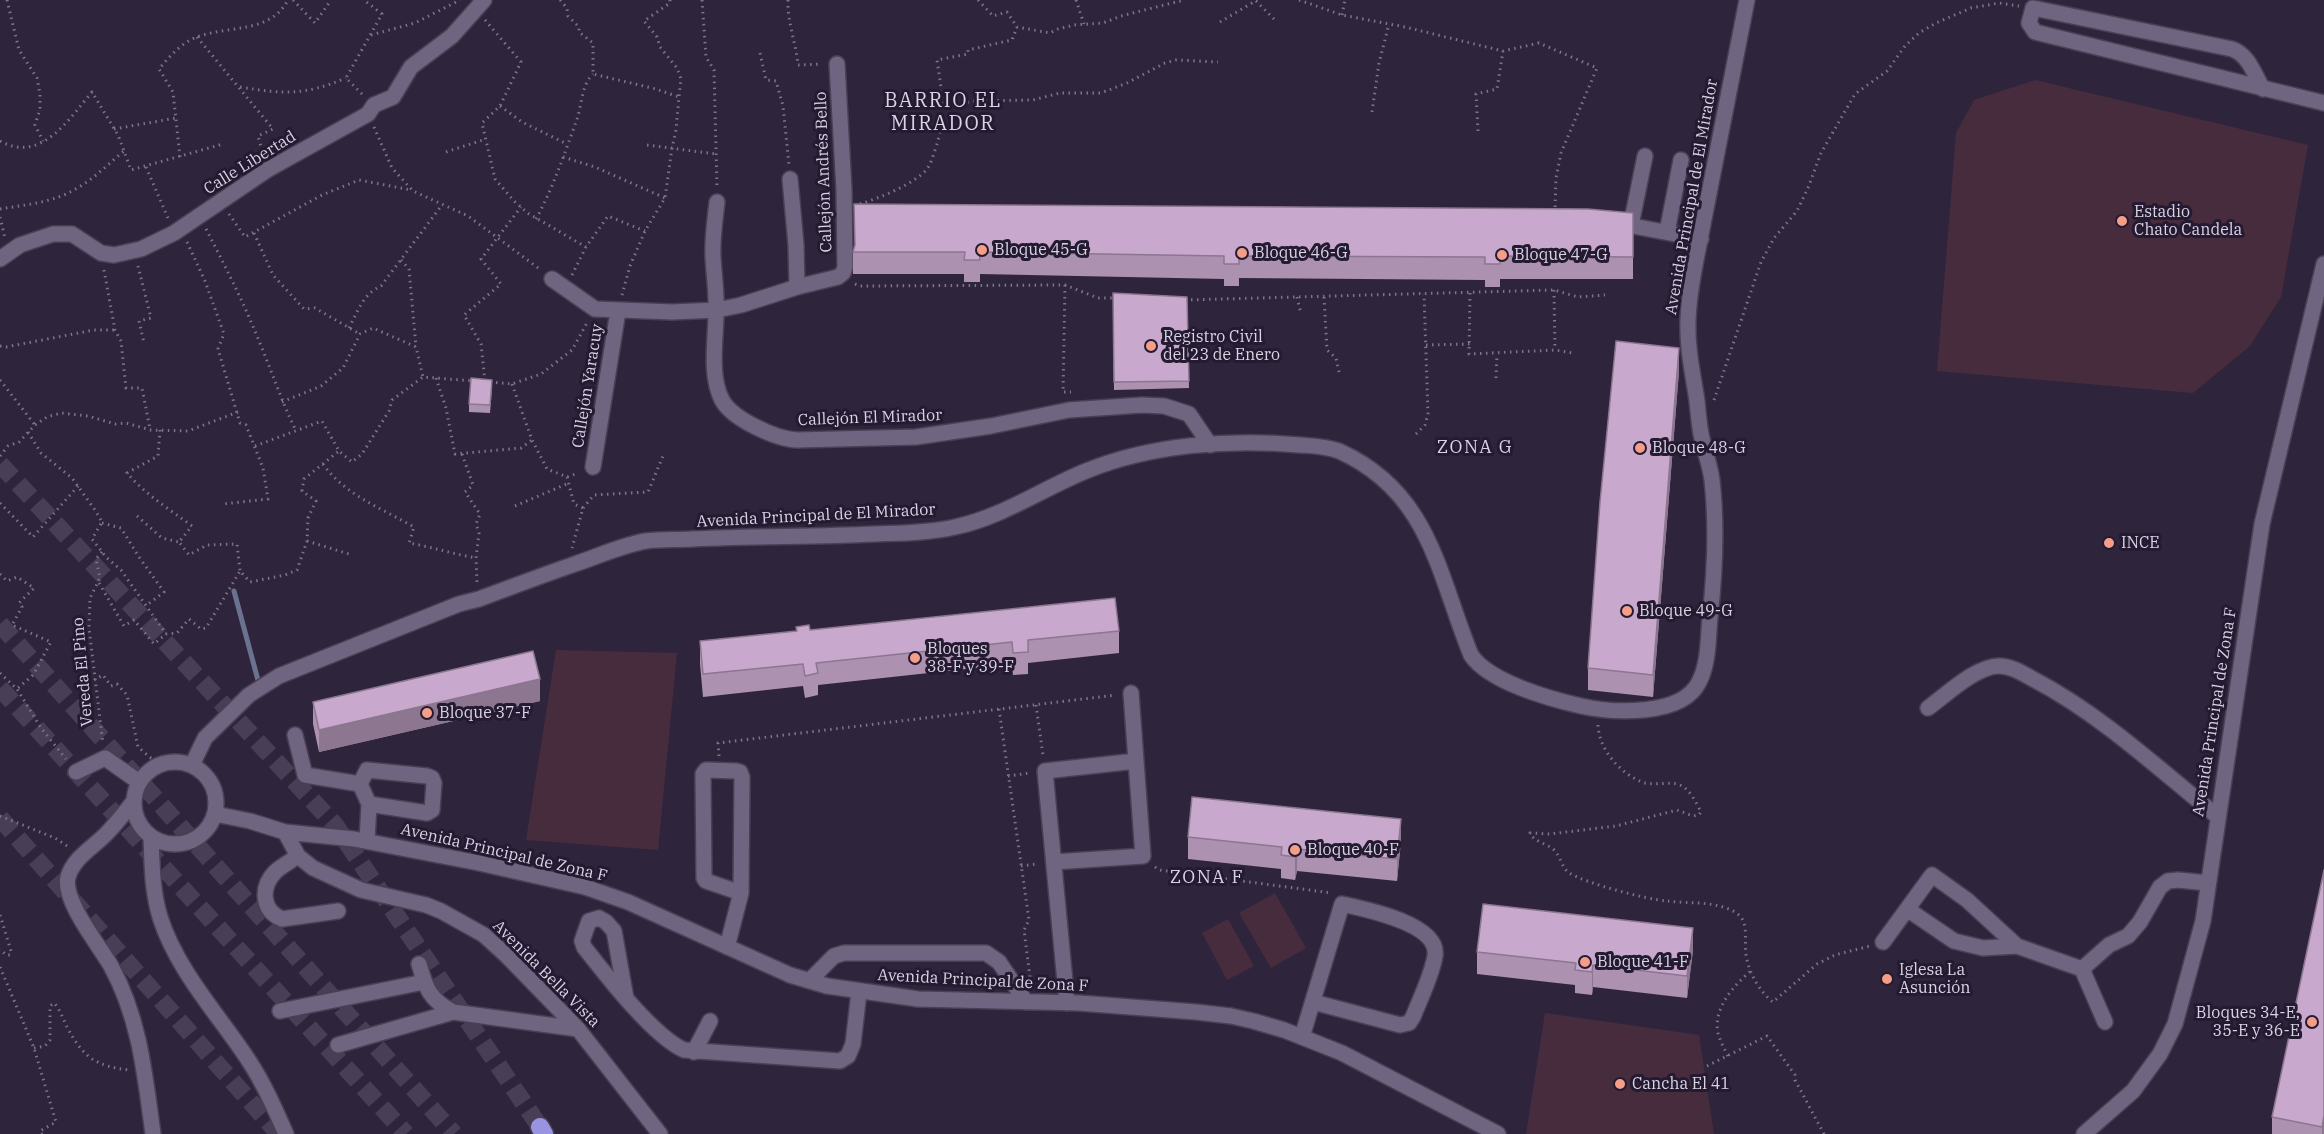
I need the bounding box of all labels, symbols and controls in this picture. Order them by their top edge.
street label: Avenida Principal de El Mirador [1662,78,1722,316]
district label: BARRIO EL MIRADOR [884,89,1002,136]
street label: Callejón Andrés Bello [812,91,836,253]
street label: Calle Libertad [200,127,300,199]
place label: Estadio Chato Candela [2134,202,2242,240]
marker: Estadio Chato Candela [2115,214,2129,228]
place label: Bloque 45-G [994,240,1088,260]
marker: Bloque 45-G [975,243,989,257]
place label: Bloque 46-G [1254,243,1348,263]
place label: Bloque 47-G [1514,245,1608,265]
marker: Bloque 46-G [1235,246,1249,260]
marker: Bloque 47-G [1495,248,1509,262]
street label: Callejón Yaracuy [569,323,607,449]
place label: Registro Civil del 23 de Enero [1163,327,1280,365]
marker: Registro Civil del 23 de Enero [1144,339,1158,353]
street label: Callejón El Mirador [798,406,942,430]
district label: ZONA G [1437,437,1513,459]
place label: Bloque 48-G [1652,438,1746,458]
marker: Bloque 48-G [1633,441,1647,455]
street label: Avenida Principal de El Mirador [696,500,936,532]
place label: INCE [2121,533,2160,553]
marker: INCE [2102,536,2116,550]
place label: Bloque 49-G [1639,601,1733,621]
marker: Bloque 49-G [1620,604,1634,618]
street label: Avenida Principal de Zona F [2189,606,2241,818]
street label: Vereda El Pino [69,617,97,727]
place label: Bloques 38-F y 39-F [927,639,1014,677]
marker: Bloques 38-F y 39-F [908,651,922,665]
place label: Bloque 37-F [439,703,531,723]
marker: Bloque 37-F [420,706,434,720]
street label: Avenida Principal de Zona F [399,820,609,886]
place label: Bloque 40-F [1307,840,1399,860]
marker: Bloque 40-F [1288,843,1302,857]
district label: ZONA F [1170,867,1244,889]
street label: Avenida Bella Vista [488,916,604,1032]
place label: Bloque 41-F [1597,952,1689,972]
marker: Bloque 41-F [1578,955,1592,969]
place label: Iglesa La Asunción [1899,960,1970,998]
street label: Avenida Principal de Zona F [877,966,1089,996]
marker: Iglesa La Asunción [1880,972,1894,986]
place label: Bloques 34-E, 35-E y 36-E [2196,1003,2300,1041]
marker: Bloques 34-E, 35-E y 36-E [2305,1015,2319,1029]
place label: Cancha El 41 [1632,1074,1730,1094]
marker: Cancha El 41 [1613,1077,1627,1091]

